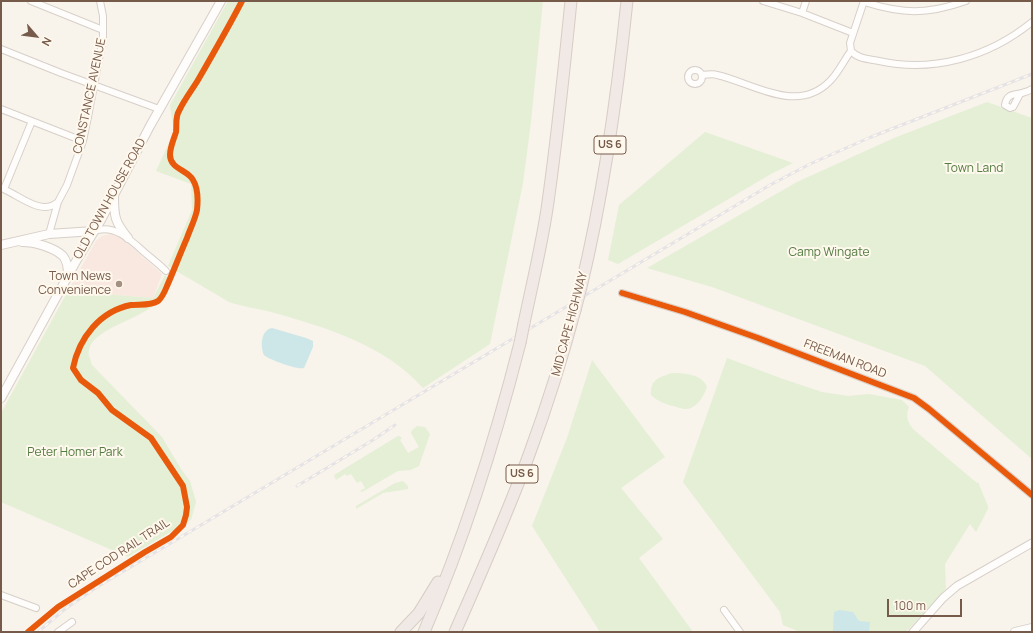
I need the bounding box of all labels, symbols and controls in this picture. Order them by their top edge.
north arrow [16,16,56,56]
text: N [39,35,56,49]
street label: CONSTANCE AVENUE [71,37,109,155]
street label: OLD TOWN HOUSE ROAD [71,136,149,262]
road number: US 6 [594,136,626,154]
park label: Town Land [945,162,1003,176]
park label: Camp Wingate [788,246,870,260]
place label: Town News Convenience [38,270,111,298]
street label: MID CAPE HIGHWAY [549,270,591,378]
marker: Town News Convenience [114,279,124,289]
street label: FREEMAN ROAD [802,337,888,381]
park label: Peter Homer Park [27,446,123,460]
road number: US 6 [506,465,538,483]
street label: CAPE COD RAIL TRAIL [66,516,172,592]
scale bar [889,591,964,617]
text: 100 m [894,597,926,614]

